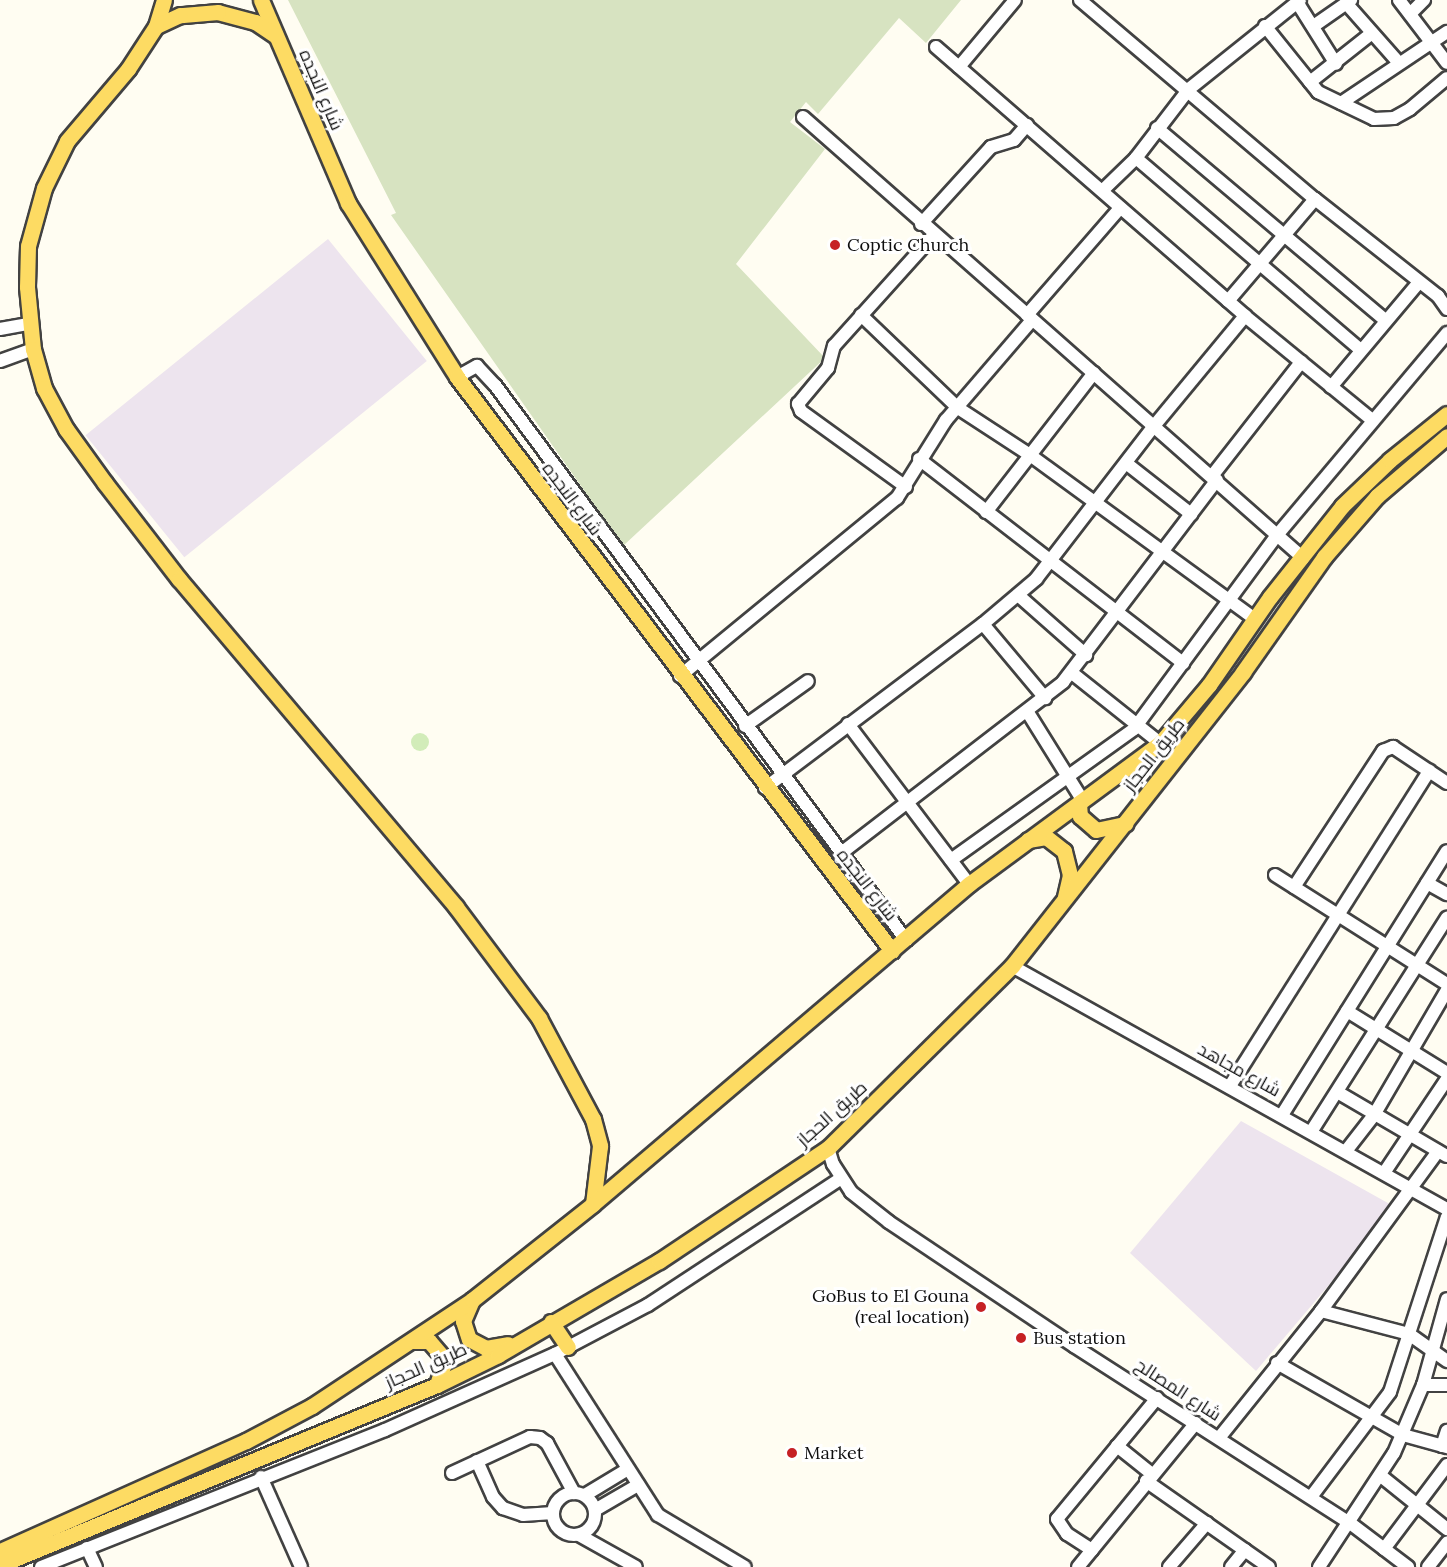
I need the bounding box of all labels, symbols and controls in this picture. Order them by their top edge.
street label: شارع النجده [294,46,348,134]
place label: Coptic Church [847,234,969,256]
marker: Coptic Church [828,238,842,252]
street label: شارع النجده [538,458,606,540]
street label: طريق الحجاز [1119,714,1189,796]
street label: شارع النجده [832,845,902,925]
street label: شارع مجاهد [1194,1038,1284,1102]
street label: طريق الحجاز [792,1077,872,1151]
place label: GoBus to El Gouna (real location) [812,1286,969,1328]
marker: GoBus to El Gouna (real location) [974,1300,988,1314]
place label: Bus station [1033,1327,1126,1349]
marker: Bus station [1014,1331,1028,1345]
street label: طريق الحجاز [382,1338,470,1394]
street label: شارع المصالح [1131,1354,1225,1426]
place label: Market [804,1442,864,1464]
marker: Market [785,1446,799,1460]

